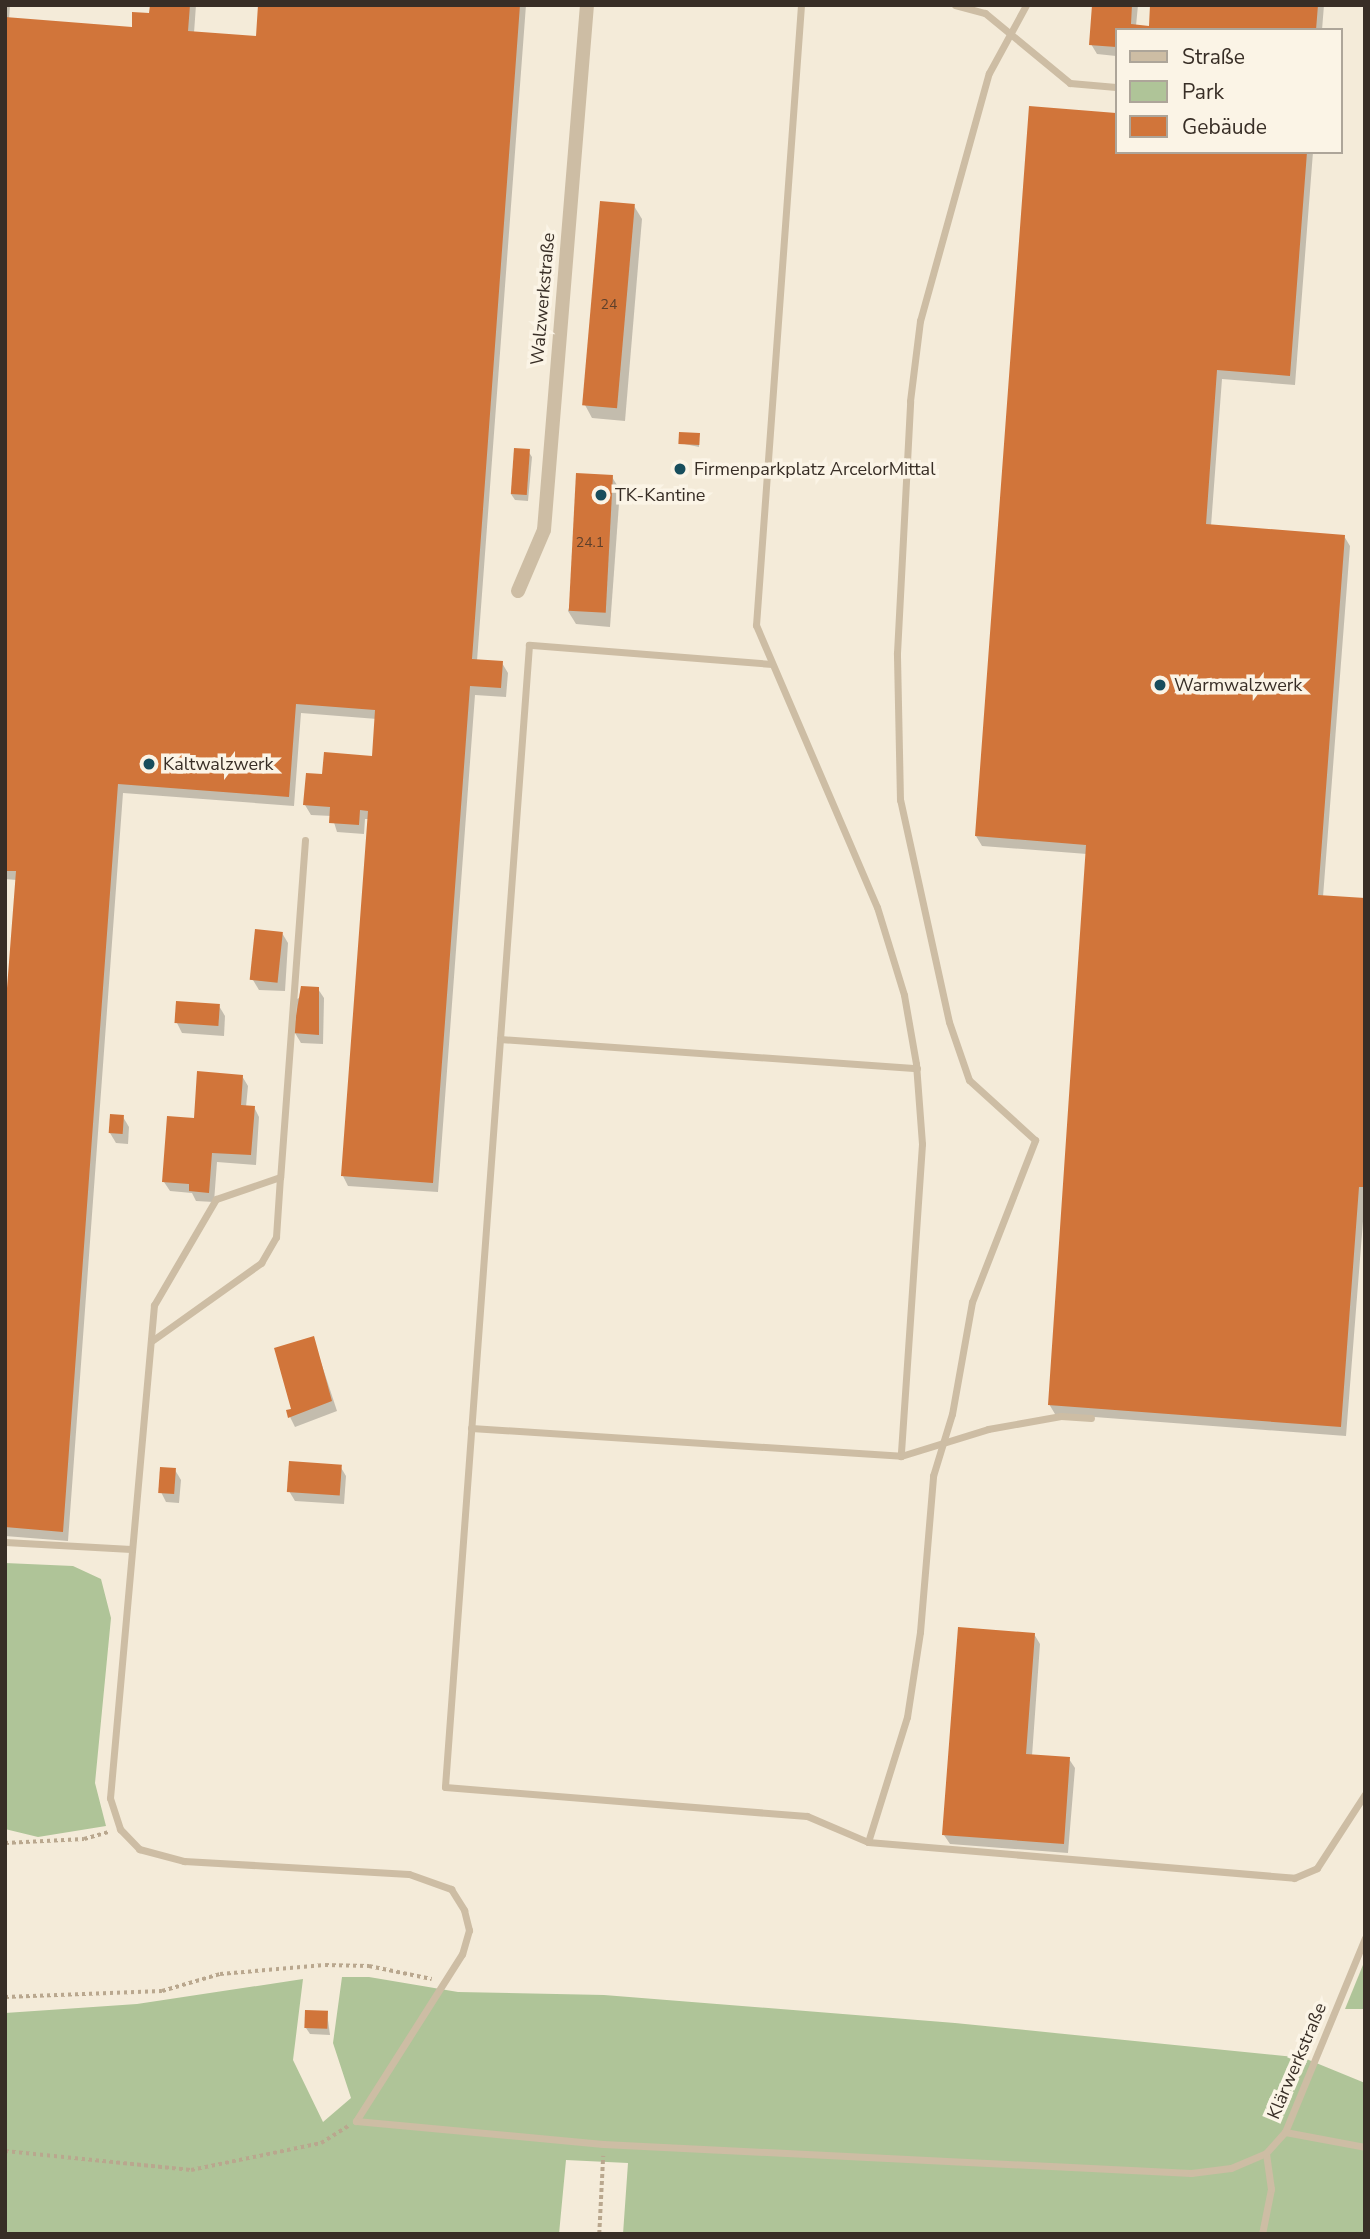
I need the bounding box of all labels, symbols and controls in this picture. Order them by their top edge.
legend [1114,28,1342,154]
text: Straße [1182,43,1245,71]
text: Park [1182,78,1224,106]
text: Gebäude [1182,113,1267,141]
street label: Walzwerkstraße [526,232,560,366]
house number: 24 [601,297,617,313]
place label: Firmenparkplatz ArcelorMittal [694,458,935,480]
marker: Firmenparkplatz ArcelorMittal [672,461,688,477]
place label: TK-Kantine [615,484,705,506]
marker: TK-Kantine [593,487,609,503]
house number: 24.1 [576,535,604,551]
place label: Warmwalzwerk [1174,674,1302,696]
marker: Warmwalzwerk [1152,677,1168,693]
place label: Kaltwalzwerk [163,753,273,775]
marker: Kaltwalzwerk [141,756,157,772]
street label: Klärwerkstraße [1263,2000,1331,2122]

